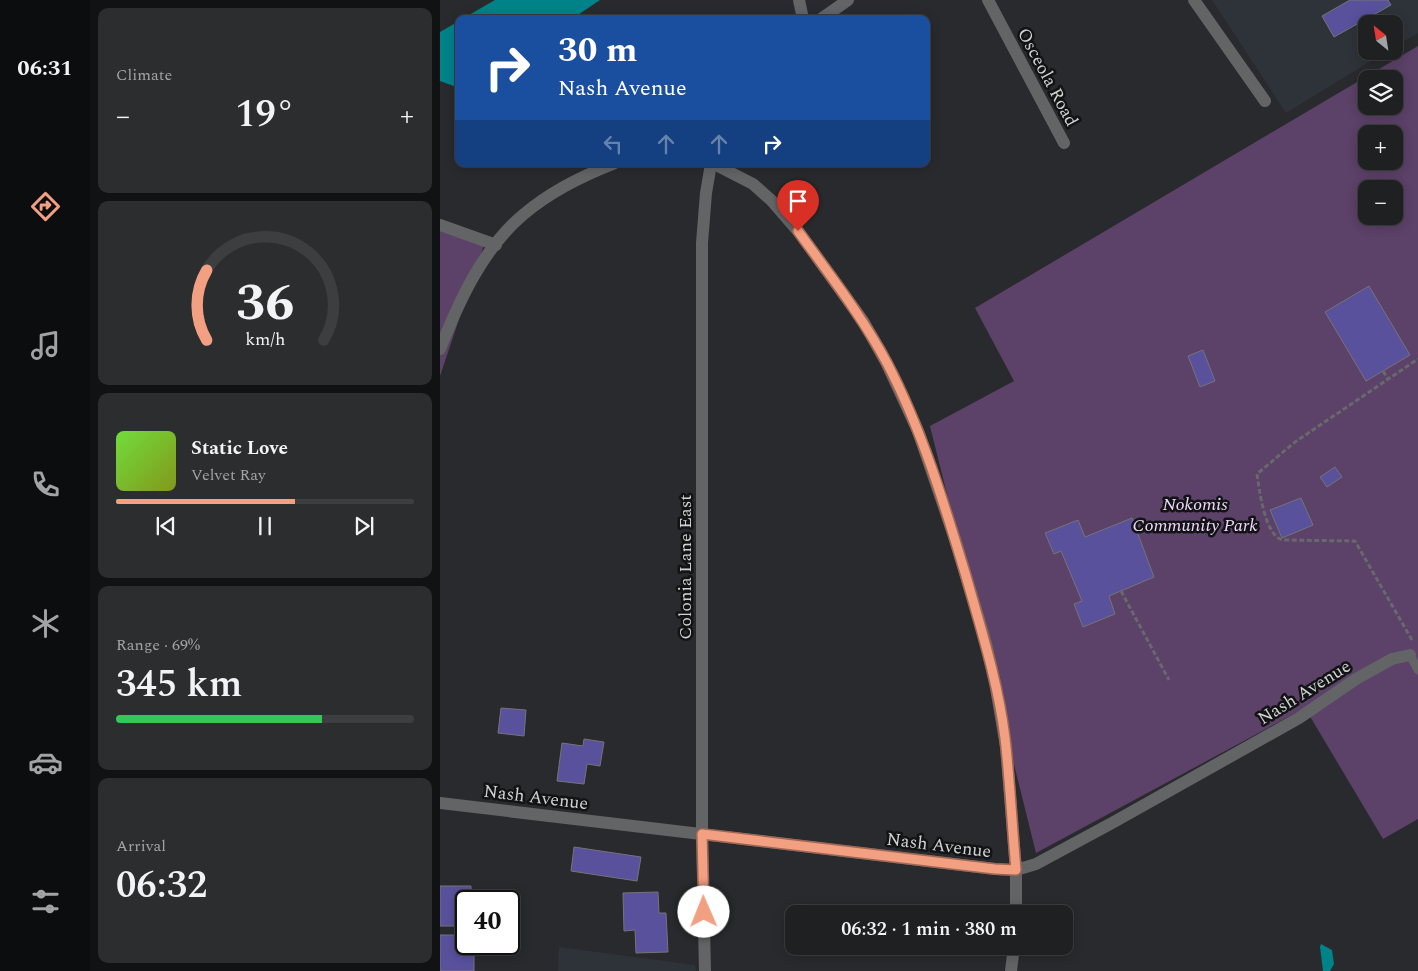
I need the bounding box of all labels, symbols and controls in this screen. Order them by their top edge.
north arrow [1358,15,1402,60]
map controls [1358,15,1403,225]
street label: Osceola Road [1010,23,1085,131]
text: 30 m [558,24,638,77]
icon: right [475,35,540,100]
text: 06:31 [17,52,73,85]
text: Climate [116,63,172,87]
button: layers [1358,70,1403,115]
text: Nash Avenue [558,72,687,105]
text: 19° [235,86,295,144]
text: − [116,95,130,138]
text: + [400,95,414,138]
button: + [1358,125,1403,170]
icon: left [599,130,627,158]
icon: ahead [652,130,680,158]
icon: ahead [705,130,733,158]
icon: right [758,130,786,158]
pin [777,180,819,231]
button: − [1358,180,1403,225]
icon: arrive [784,187,812,215]
icon: directions [28,189,63,224]
text: 36 [236,264,294,343]
text: km/h [245,326,285,353]
icon: music [28,328,63,363]
text: Static Love [191,434,288,463]
text: Velvet Ray [191,463,266,487]
icon: phone [28,467,63,502]
park label: Nokomis Community Park [1132,491,1258,539]
street label: Colonia Lane East [672,494,699,640]
icon: previous [152,512,180,540]
icon: pause [251,512,279,540]
icon: next [350,512,378,540]
icon: climate [28,606,63,641]
text: Range · 69% [116,633,200,657]
street label: Nash Avenue [1253,653,1356,732]
text: 345 km [116,656,242,714]
icon: car [28,745,63,780]
street label: Nash Avenue [482,778,590,817]
street label: Nash Avenue [885,826,993,865]
text: Arrival [116,834,166,858]
text: 06:32 [116,857,207,915]
icon: filters [28,884,63,919]
position arrow [677,885,729,937]
speed limit sign: 40 [455,890,520,955]
text: 06:32 · 1 min · 380 m [841,915,1017,944]

